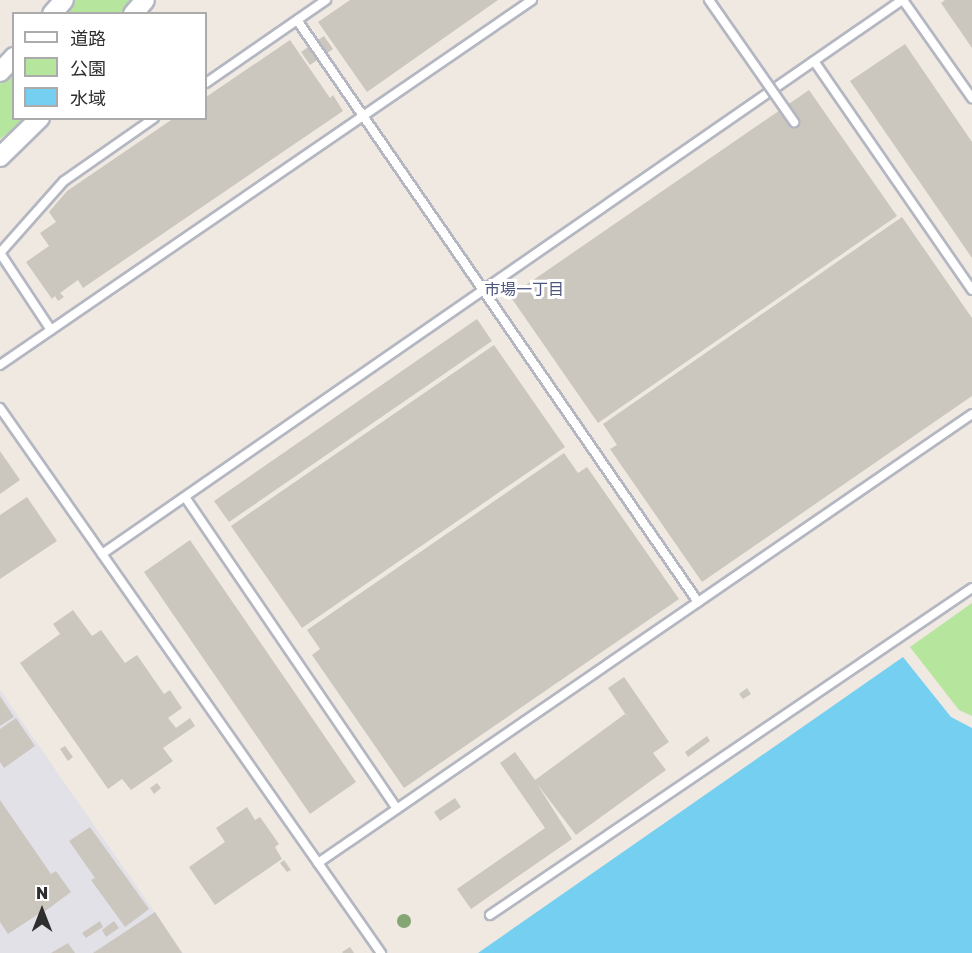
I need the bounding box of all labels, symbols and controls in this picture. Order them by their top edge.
legend [12,12,207,120]
text: 道路 [70,27,106,49]
text: 公園 [70,57,106,79]
text: 水域 [70,87,106,109]
district label: 市場一丁目 [484,279,564,299]
north arrow [12,881,72,941]
text: N [36,883,48,903]

